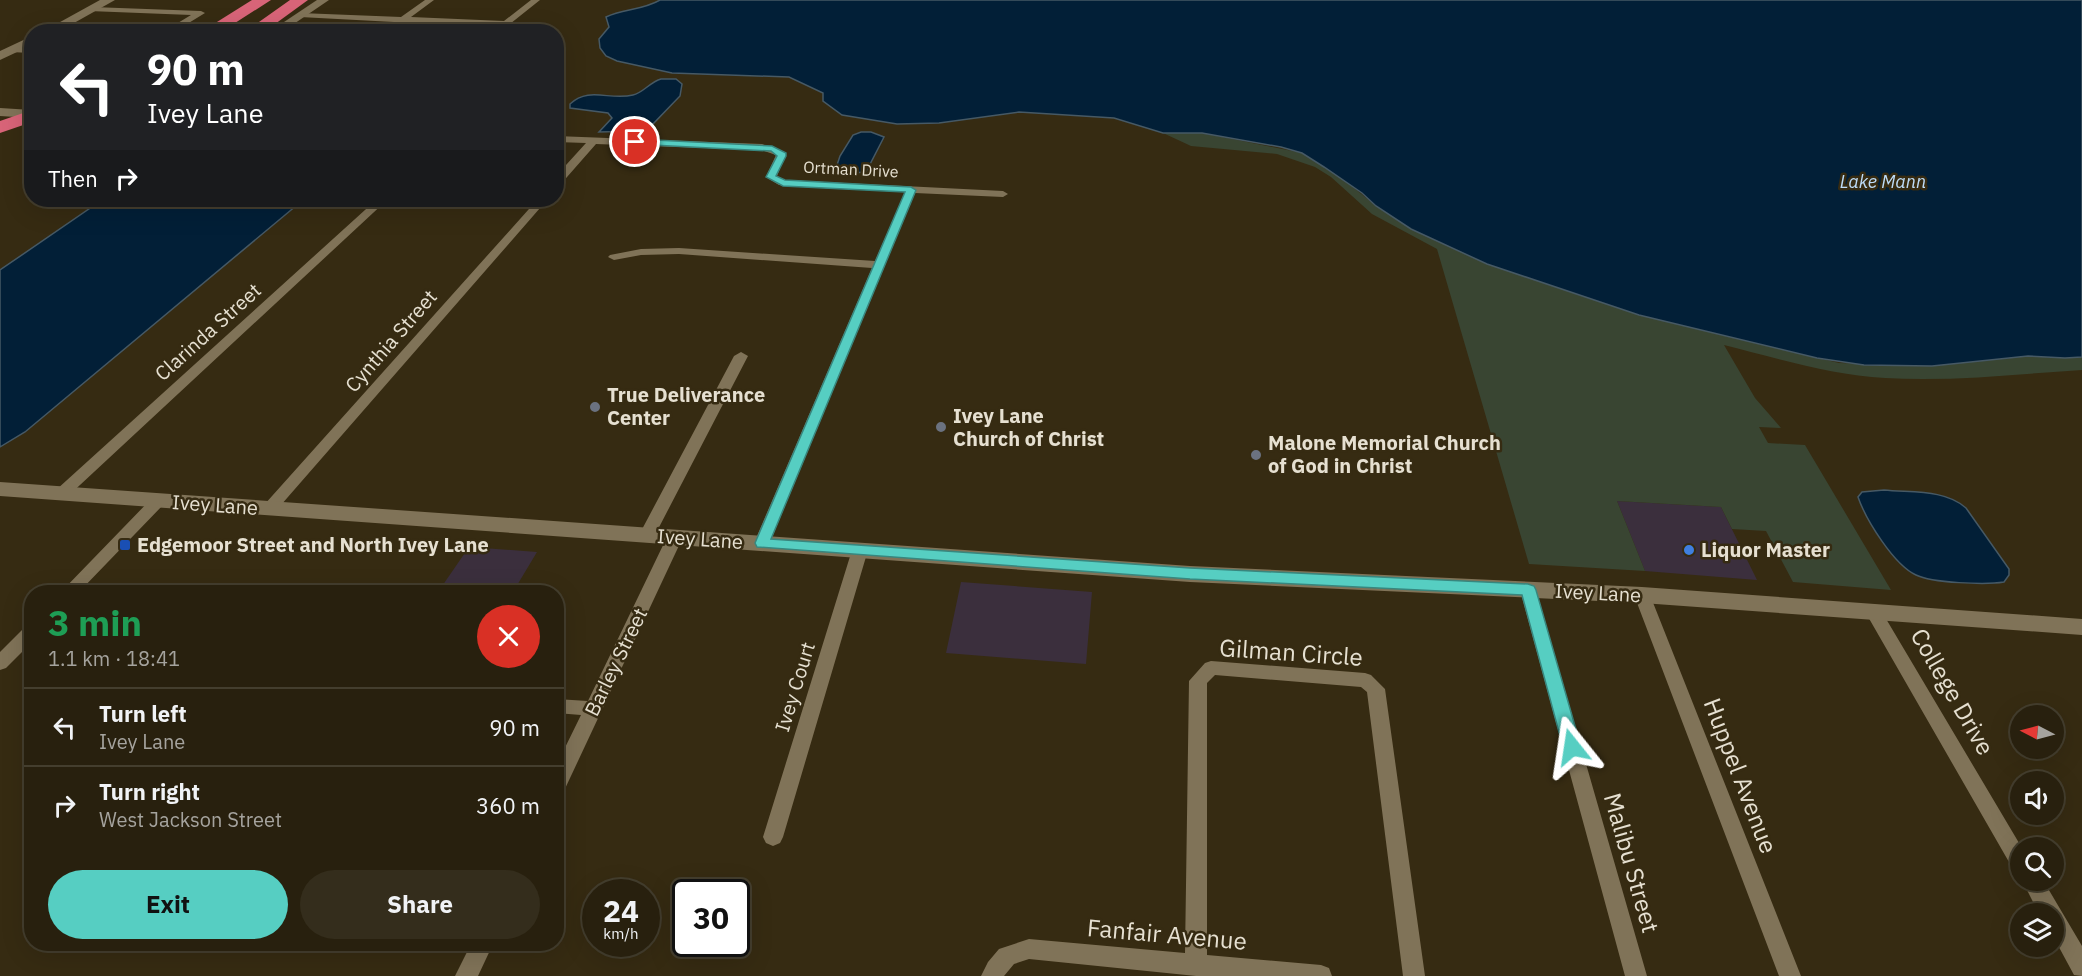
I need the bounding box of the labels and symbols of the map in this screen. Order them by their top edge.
pin [609,116,660,167]
street label: Ortman Drive [803,157,899,181]
water label: Lake Mann [1840,170,1926,193]
street label: Clarinda Street [149,277,267,387]
street label: Cynthia Street [339,284,443,398]
place label: True Deliverance Center [607,381,765,431]
marker: True Deliverance Center [588,400,602,414]
place label: Ivey Lane Church of Christ [953,402,1104,452]
marker: Ivey Lane Church of Christ [934,420,948,434]
place label: Malone Memorial Church of God in Christ [1268,429,1501,479]
marker: Malone Memorial Church of God in Christ [1249,448,1263,462]
street label: Ivey Lane [171,488,259,521]
street label: Ivey Lane [656,522,744,555]
place label: Edgemoor Street and North Ivey Lane [137,531,489,558]
place label: Liquor Master [1701,536,1830,563]
marker: Edgemoor Street and North Ivey Lane [118,538,132,552]
marker: Liquor Master [1682,543,1696,557]
street label: Ivey Lane [1554,577,1642,608]
street label: Barley Street [578,603,653,720]
street label: College Drive [1904,622,2002,761]
street label: Gilman Circle [1218,631,1364,673]
street label: Ivey Court [768,639,821,735]
street label: Huppel Avenue [1697,693,1785,858]
north arrow [2010,705,2064,759]
position arrow [1540,715,1604,779]
street label: Malibu Street [1597,789,1667,936]
speed limit sign: 30 [672,879,750,957]
street label: Fanfair Avenue [1086,911,1248,957]

